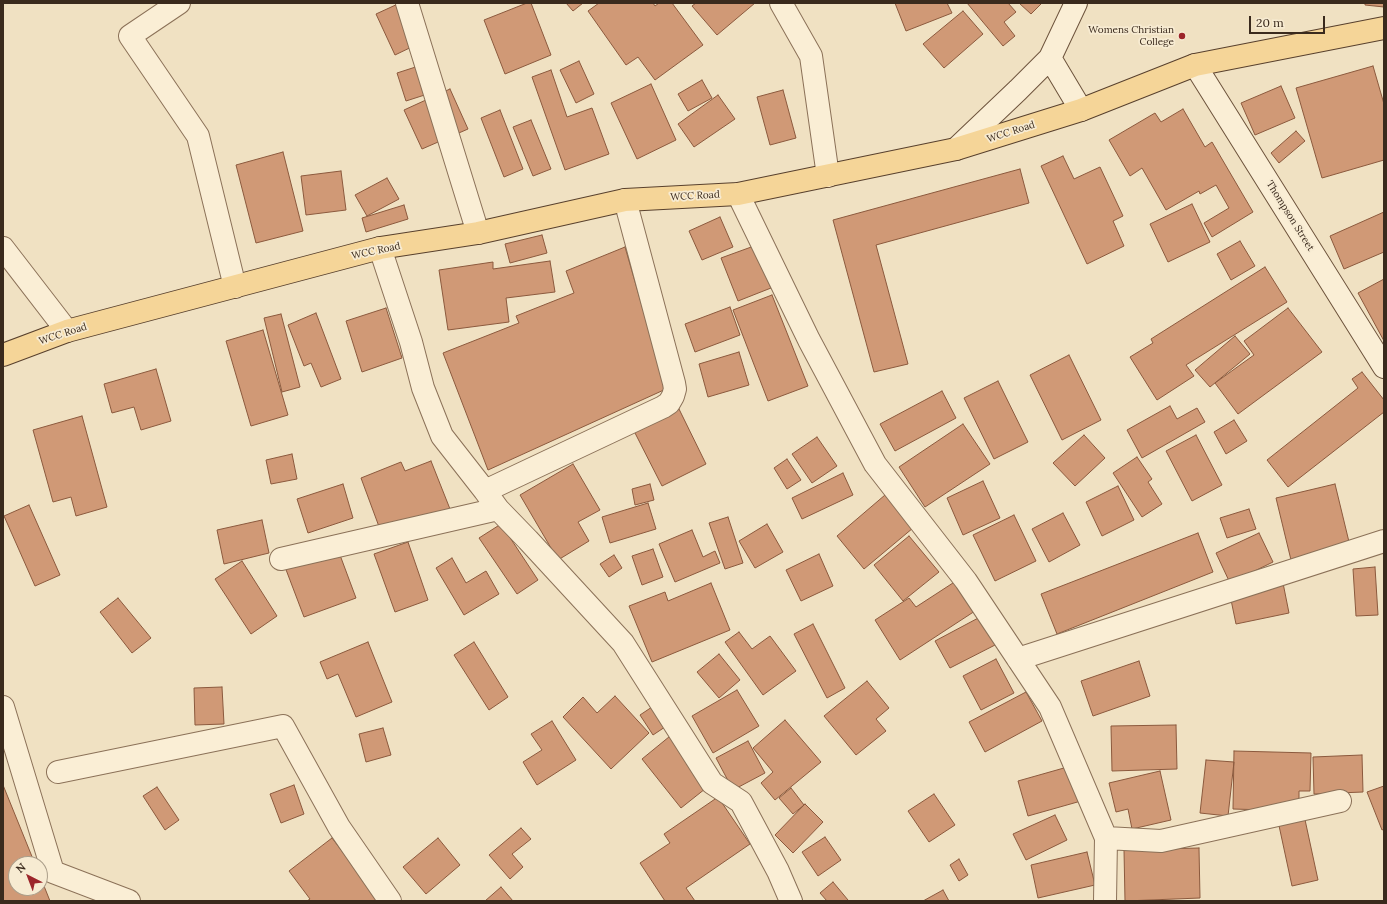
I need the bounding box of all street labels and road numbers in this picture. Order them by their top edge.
street label: WCC Road [986,119,1036,145]
street label: Thompson Street [1264,179,1316,253]
street label: WCC Road [670,189,720,203]
street label: WCC Road [350,240,402,262]
street label: WCC Road [38,321,88,347]

